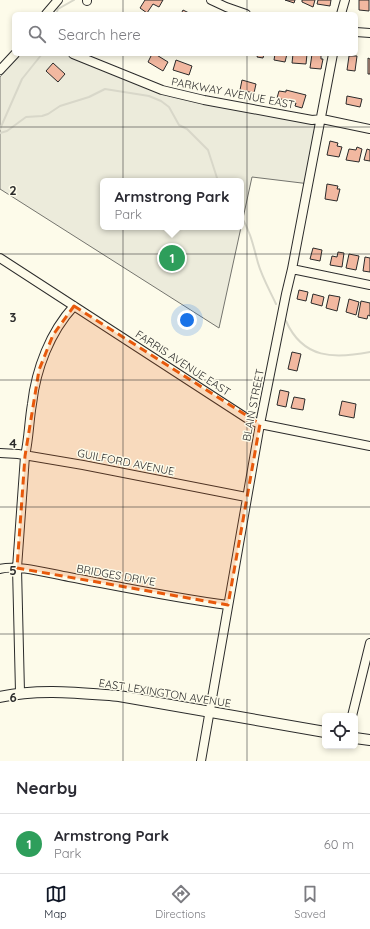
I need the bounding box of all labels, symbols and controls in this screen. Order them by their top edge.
search box [12,12,358,56]
icon: search [26,23,48,45]
text: Search here [58,25,141,44]
street label: PARKWAY AVENUE EAST [170,74,296,112]
popup [100,178,244,230]
text: 2 [9,182,17,198]
text: Armstrong Park [115,187,229,206]
text: Park [115,206,142,222]
pin: 1 [159,243,185,273]
text: 3 [10,309,17,325]
your location [177,310,197,330]
street label: FARRIS AVENUE EAST [133,327,233,399]
street label: BLAIN STREET [239,367,267,442]
text: 4 [9,435,17,451]
street label: GUILFORD AVENUE [76,446,176,478]
street label: BRIDGES DRIVE [75,561,157,589]
text: 5 [9,562,17,578]
street label: EAST LEXINGTON AVENUE [98,676,232,710]
text: 6 [9,689,17,705]
map controls [322,713,358,749]
button: locate [322,713,358,749]
text: Nearby [16,777,77,798]
text: Armstrong Park [54,826,169,845]
text: 1 [26,836,32,852]
text: 60 m [324,836,354,852]
text: Park [54,845,82,861]
tab: Map [44,883,67,921]
tab: Directions [155,883,206,921]
tab: Saved [294,883,326,921]

